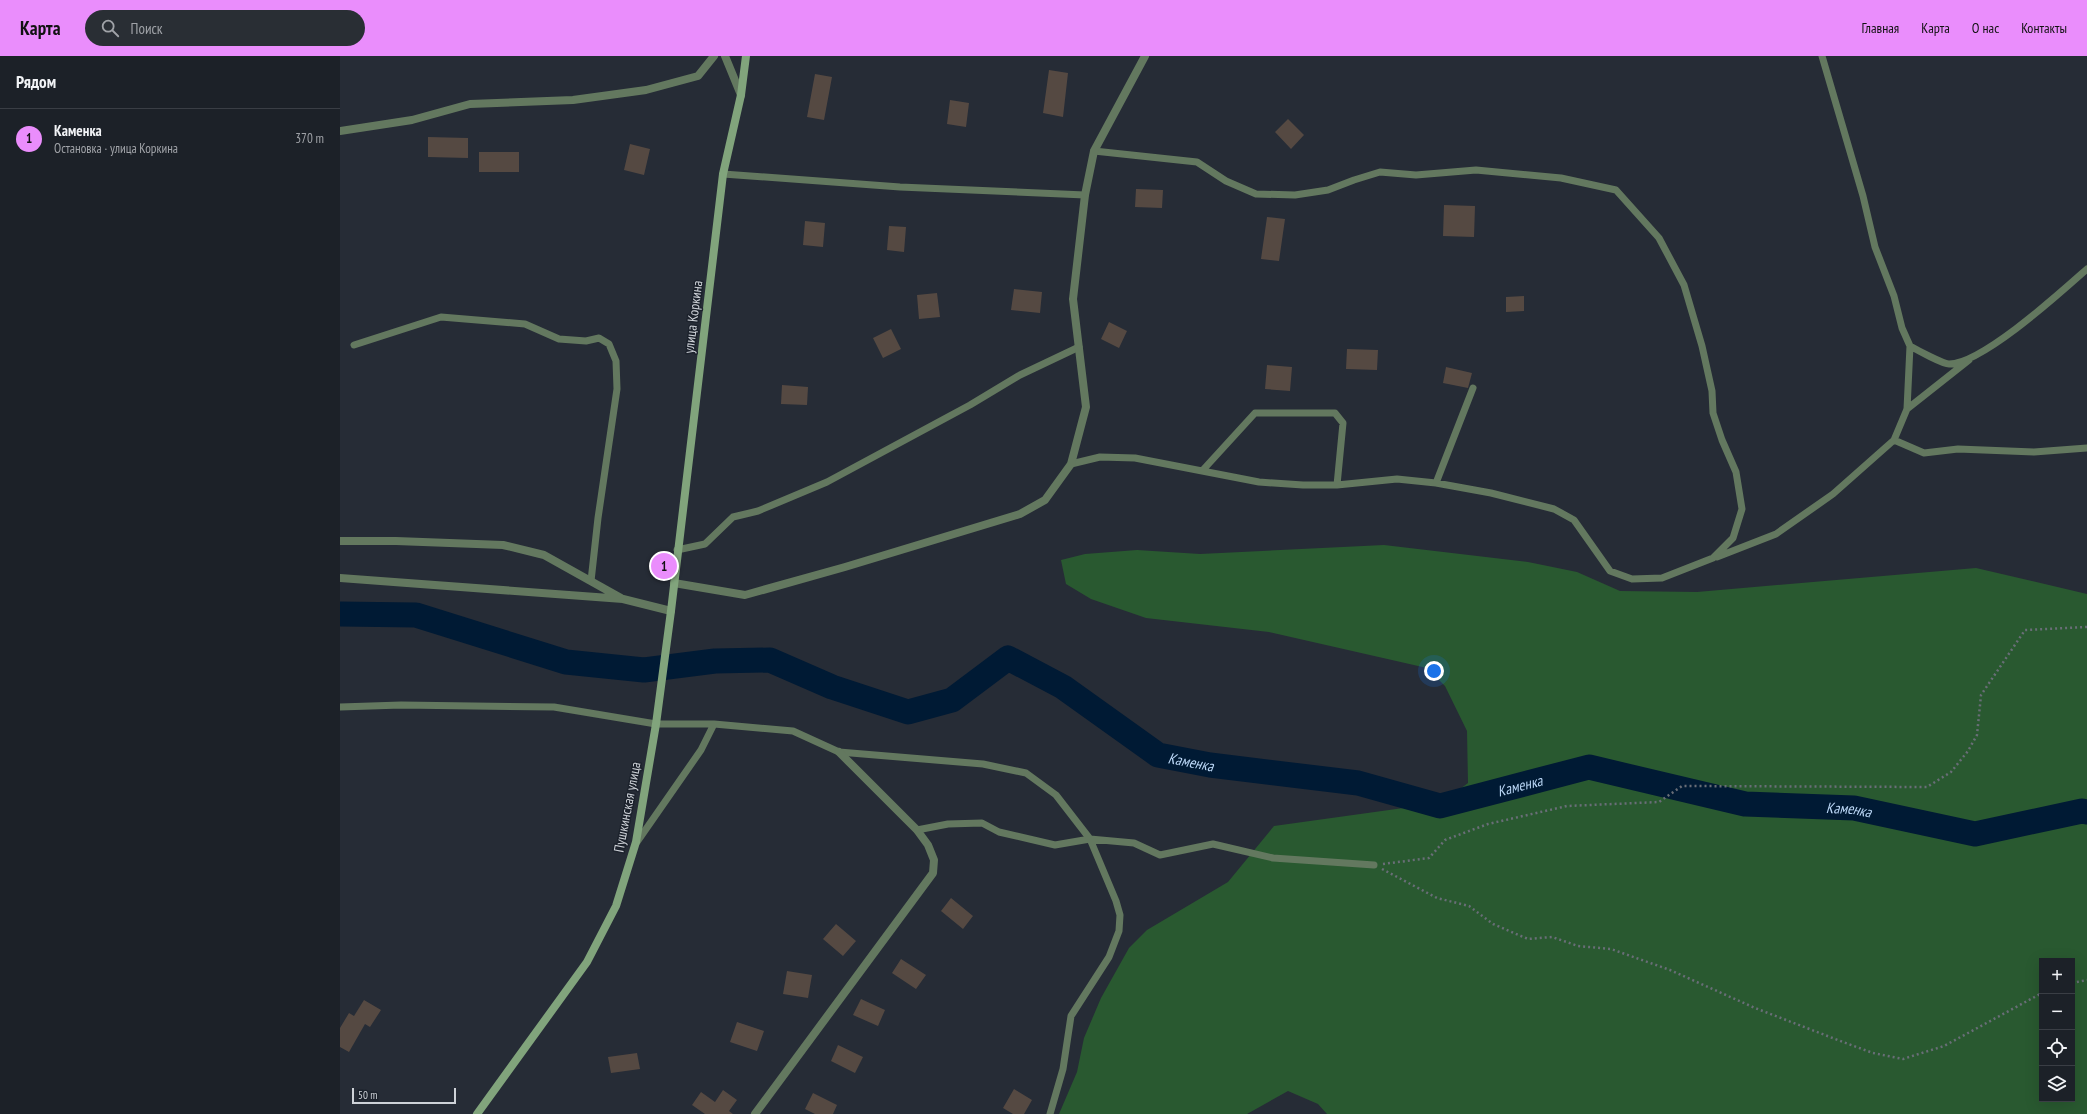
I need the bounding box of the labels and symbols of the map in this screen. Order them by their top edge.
street label: улица Коркина [680,280,706,354]
pin: 1 [651,551,677,581]
your location [1424,661,1444,681]
water label: Каменка [1167,748,1216,775]
street label: Пушкинская улица [609,760,645,854]
water label: Каменка [1495,770,1545,800]
water label: Каменка [1826,797,1874,821]
scale bar [352,1086,456,1105]

